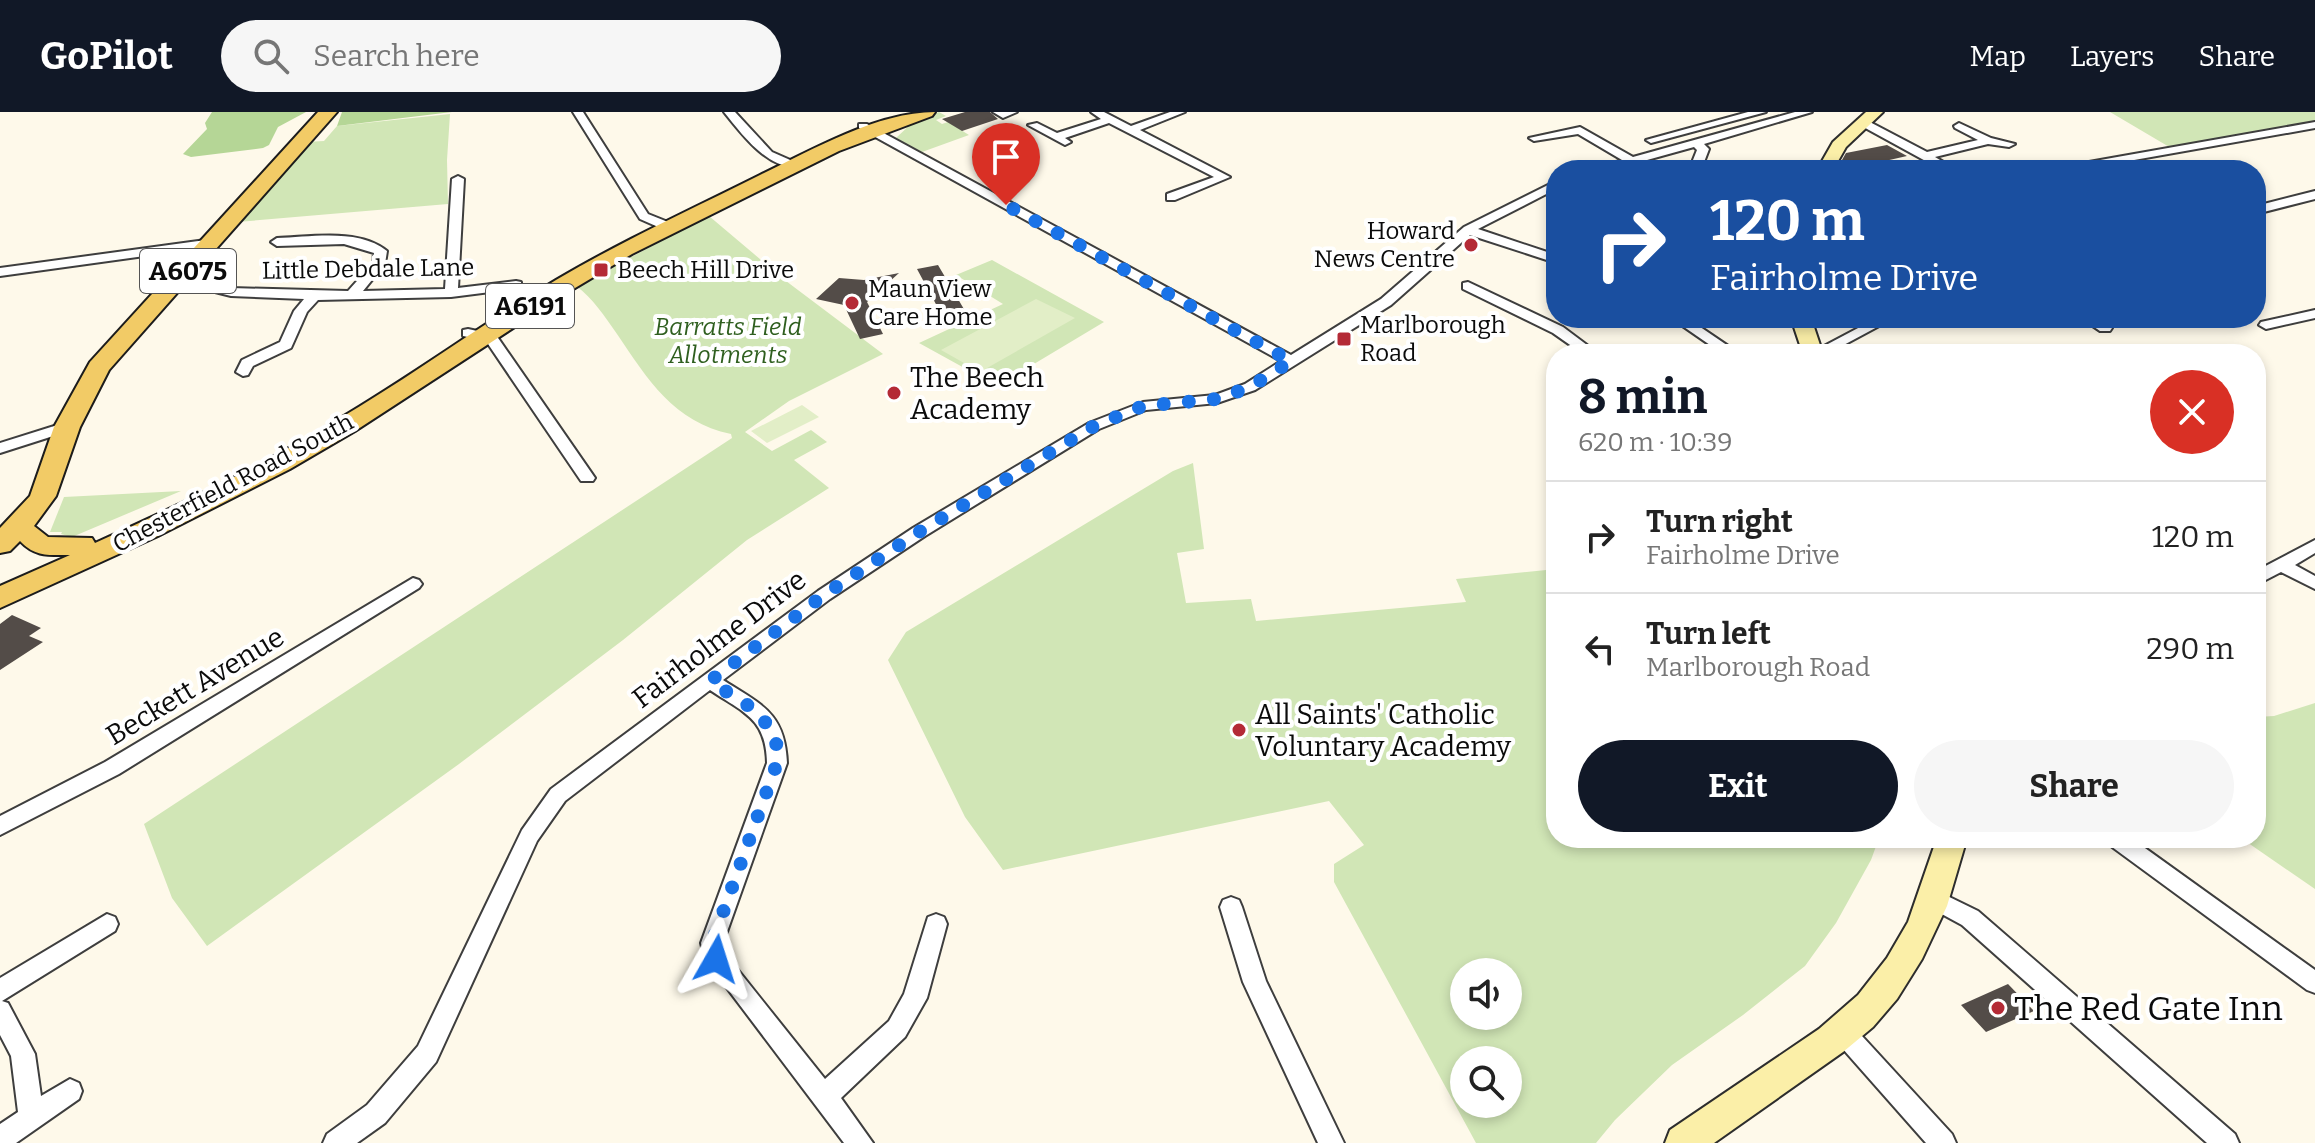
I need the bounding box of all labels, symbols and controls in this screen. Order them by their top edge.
search box [221,20,781,92]
text: GoPilot [40,33,173,79]
icon: search [249,34,293,78]
text: Search here [313,38,480,74]
text: Map [1969,40,2026,73]
text: Layers [2070,40,2154,73]
text: Share [2198,40,2275,73]
pin [972,123,1040,205]
icon: arrive [984,135,1028,179]
text: 120 m [1710,188,1865,255]
icon: right [1578,192,1682,296]
place label: Howard News Centre [1314,217,1455,273]
marker: Howard News Centre [1462,236,1480,254]
road number: A6075 [140,249,236,293]
street label: Little Debdale Lane [262,253,474,285]
place label: Beech Hill Drive [617,256,794,284]
text: Fairholme Drive [1710,256,1978,300]
marker: Beech Hill Drive [592,261,610,279]
place label: Maun View Care Home [868,275,993,331]
road number: A6191 [486,284,574,328]
marker: Maun View Care Home [843,294,861,312]
place label: Marlborough Road [1360,311,1506,367]
park label: Barratts Field Allotments [654,313,802,369]
marker: Marlborough Road [1335,330,1353,348]
place label: The Beech Academy [910,361,1044,426]
text: 8 min [1578,368,1708,426]
button: close [2150,370,2234,454]
marker: The Beech Academy [885,384,903,402]
street label: Chesterfield Road South [108,408,358,558]
text: 620 m · 10:39 [1578,427,1732,458]
text: Turn right [1646,504,1793,540]
icon: right [1578,515,1622,559]
text: 120 m [2152,519,2234,555]
text: Fairholme Drive [1646,540,1840,571]
street label: Fairholme Drive [626,563,812,715]
text: Turn left [1646,616,1771,652]
street label: Beckett Avenue [100,620,290,752]
icon: left [1578,627,1622,671]
text: 290 m [2146,631,2234,667]
text: Marlborough Road [1646,652,1870,683]
place label: All Saints' Catholic Voluntary Academy [1255,698,1511,763]
marker: All Saints' Catholic Voluntary Academy [1230,721,1248,739]
button: Exit [1578,740,1898,832]
button: Share [1914,740,2234,832]
position arrow [674,917,758,1001]
map controls [1450,958,1522,1118]
button: sound [1450,958,1522,1030]
place label: The Red Gate Inn [2014,988,2283,1029]
marker: The Red Gate Inn [1989,999,2007,1017]
button: search [1450,1046,1522,1118]

